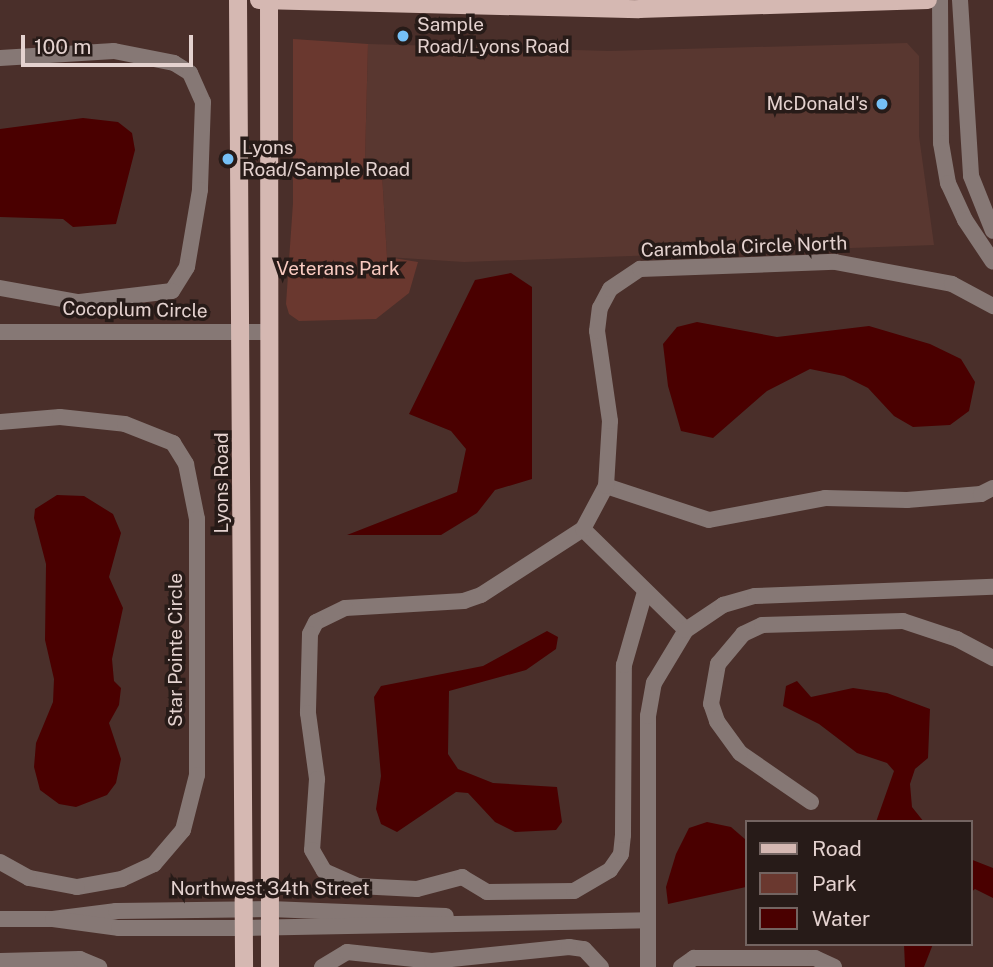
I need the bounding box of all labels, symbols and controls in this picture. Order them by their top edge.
place label: Sample Road/Lyons Road [417,14,570,58]
scale bar [24,21,196,65]
marker: Sample Road/Lyons Road [395,28,411,44]
text: 100 m [34,34,91,59]
place label: McDonald's [766,93,868,115]
marker: McDonald's [874,96,890,112]
place label: Lyons Road/Sample Road [242,137,410,181]
marker: Lyons Road/Sample Road [220,151,236,167]
street label: Carambola Circle North [640,232,848,262]
park label: Veterans Park [276,258,400,280]
street label: Cocoplum Circle [62,297,208,323]
street label: Lyons Road [211,432,233,534]
street label: Star Pointe Circle [165,573,187,727]
legend [744,820,972,946]
text: Road [812,836,862,861]
text: Park [812,871,857,896]
street label: Northwest 34th Street [170,878,370,900]
text: Water [812,906,870,931]

